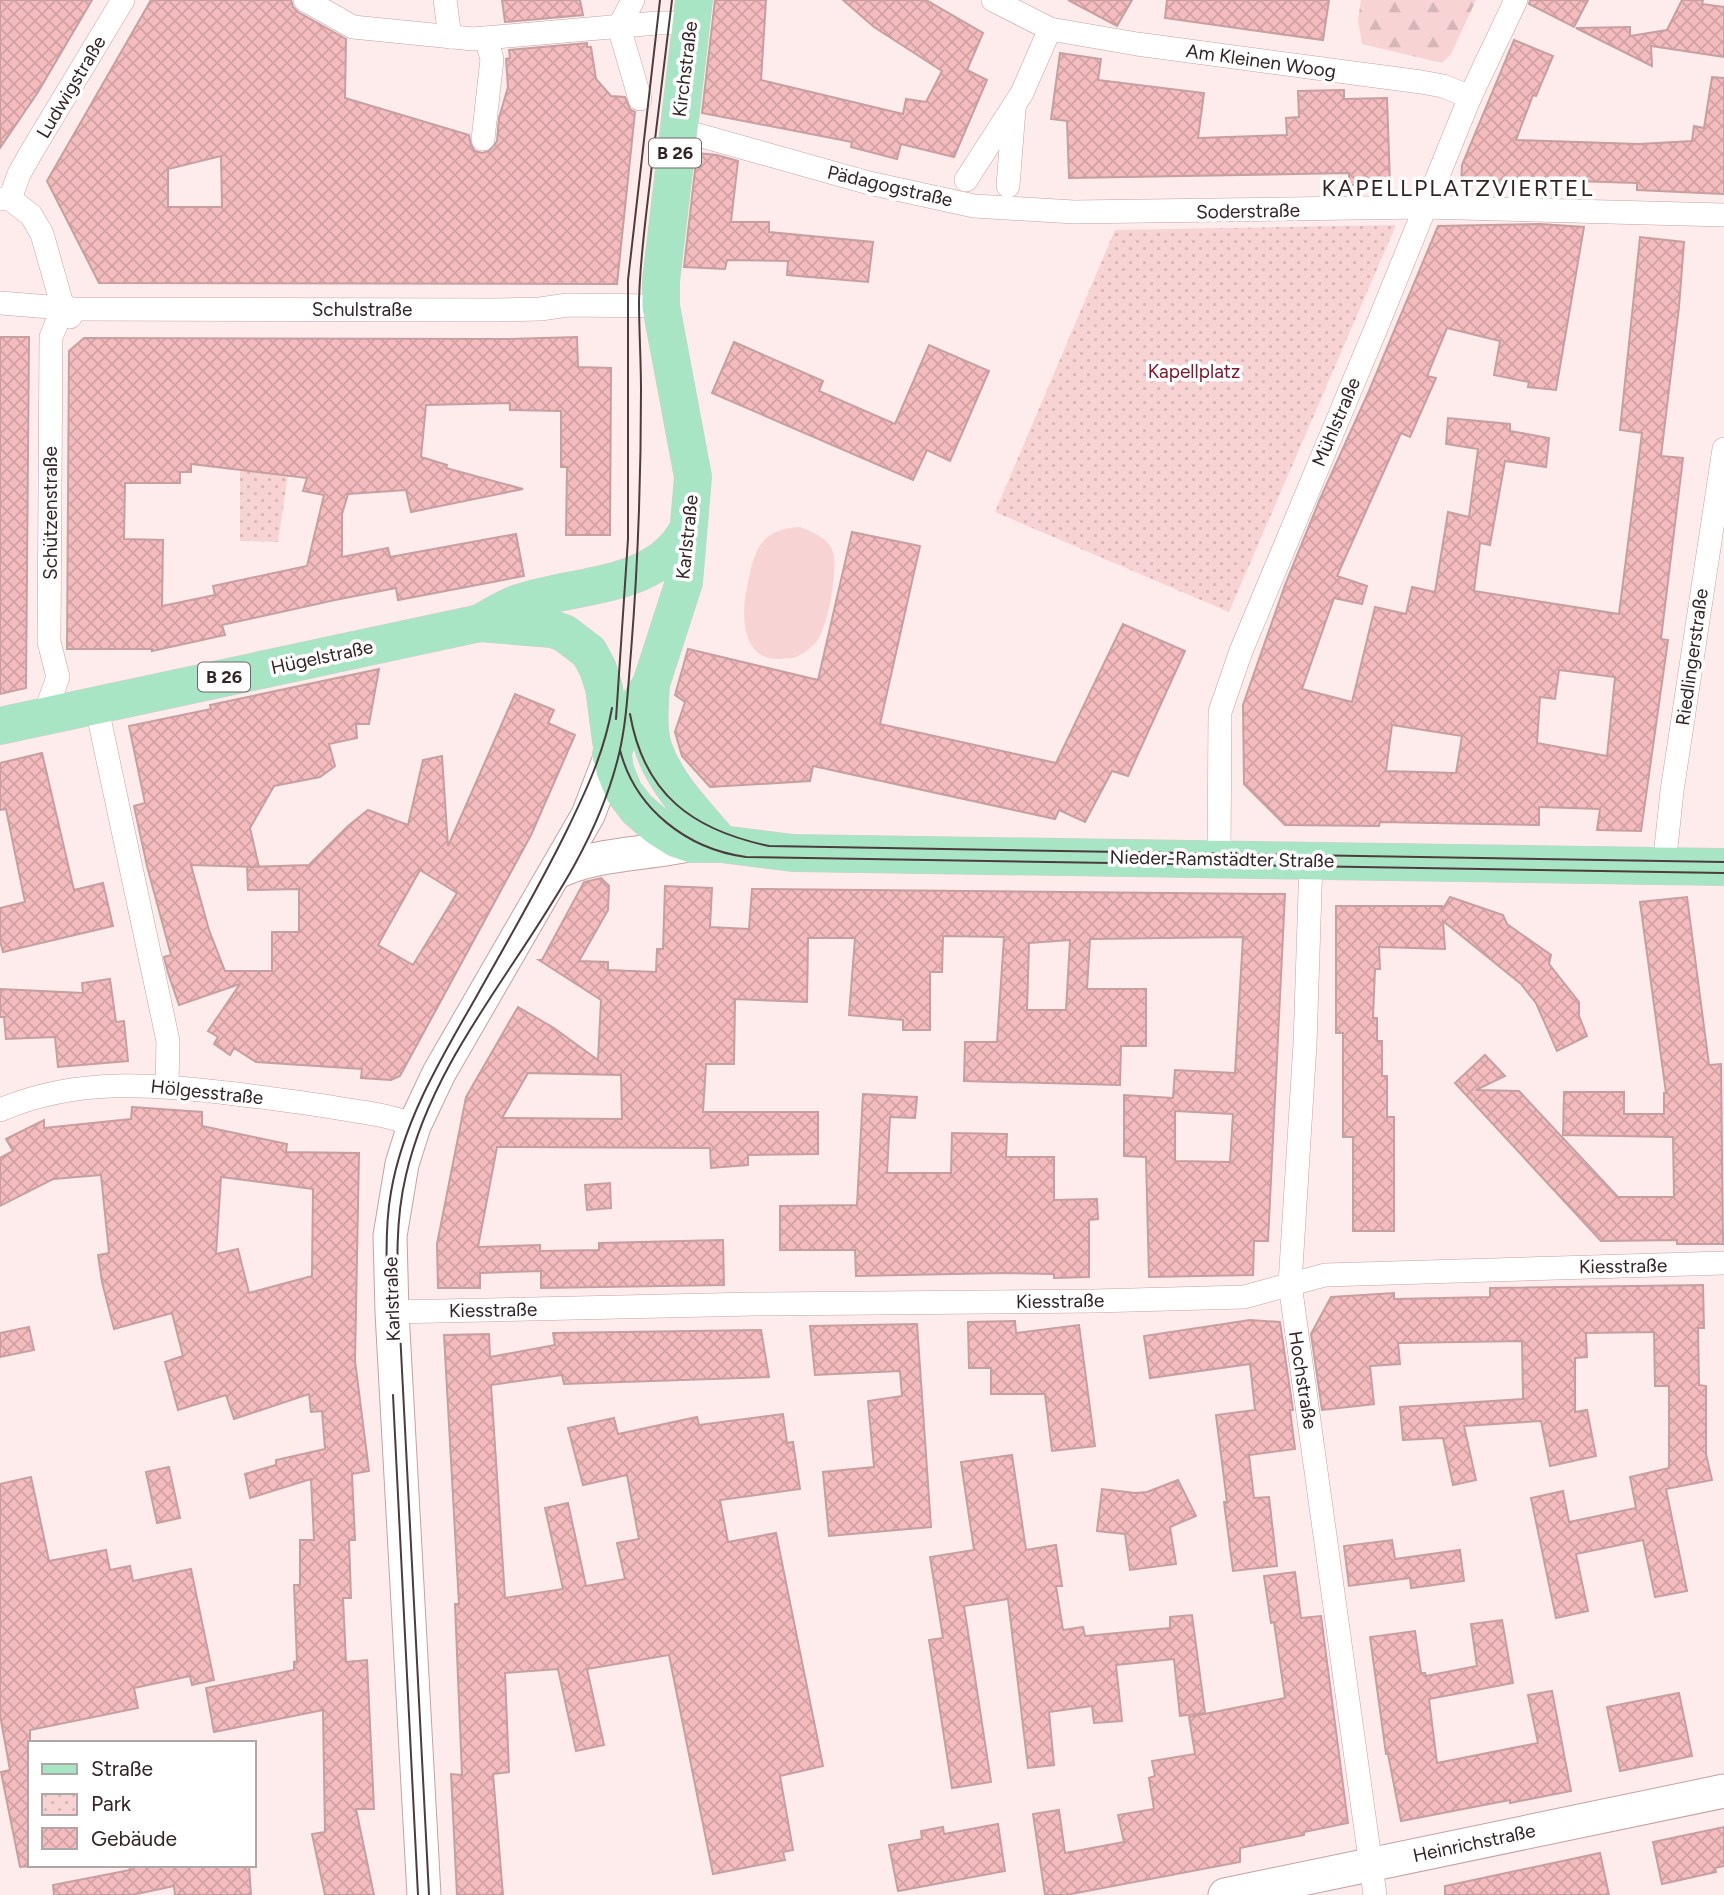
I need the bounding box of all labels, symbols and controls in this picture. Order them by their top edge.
street label: Kirchstraße [668,20,702,118]
street label: Ludwigstraße [31,32,111,142]
street label: Am Kleinen Woog [1185,39,1337,83]
road number: B 26 [649,138,701,168]
street label: Pädagogstraße [825,160,955,212]
district label: KAPELLPLATZVIERTEL [1322,174,1594,202]
street label: Soderstraße [1196,199,1300,223]
street label: Schulstraße [312,298,412,321]
park label: Kapellplatz [1148,360,1240,383]
street label: Mühlstraße [1307,374,1365,470]
street label: Schützenstraße [39,446,62,580]
street label: Karlstraße [671,494,703,580]
street label: Riedlingerstraße [1671,587,1713,727]
street label: Hügelstraße [269,635,375,679]
road number: B 26 [198,662,250,692]
street label: Nieder-Ramstädter Straße [1110,846,1334,872]
street label: Hölgesstraße [150,1075,264,1109]
street label: Kiesstraße [1579,1254,1667,1278]
street label: Karlstraße [379,1256,405,1342]
street label: Kiesstraße [1016,1289,1104,1313]
street label: Kiesstraße [449,1298,537,1322]
street label: Hochstraße [1284,1329,1322,1431]
legend [28,1741,256,1867]
text: Straße [91,1756,153,1781]
text: Park [91,1791,132,1816]
street label: Heinrichstraße [1411,1819,1537,1867]
text: Gebäude [91,1826,177,1851]

